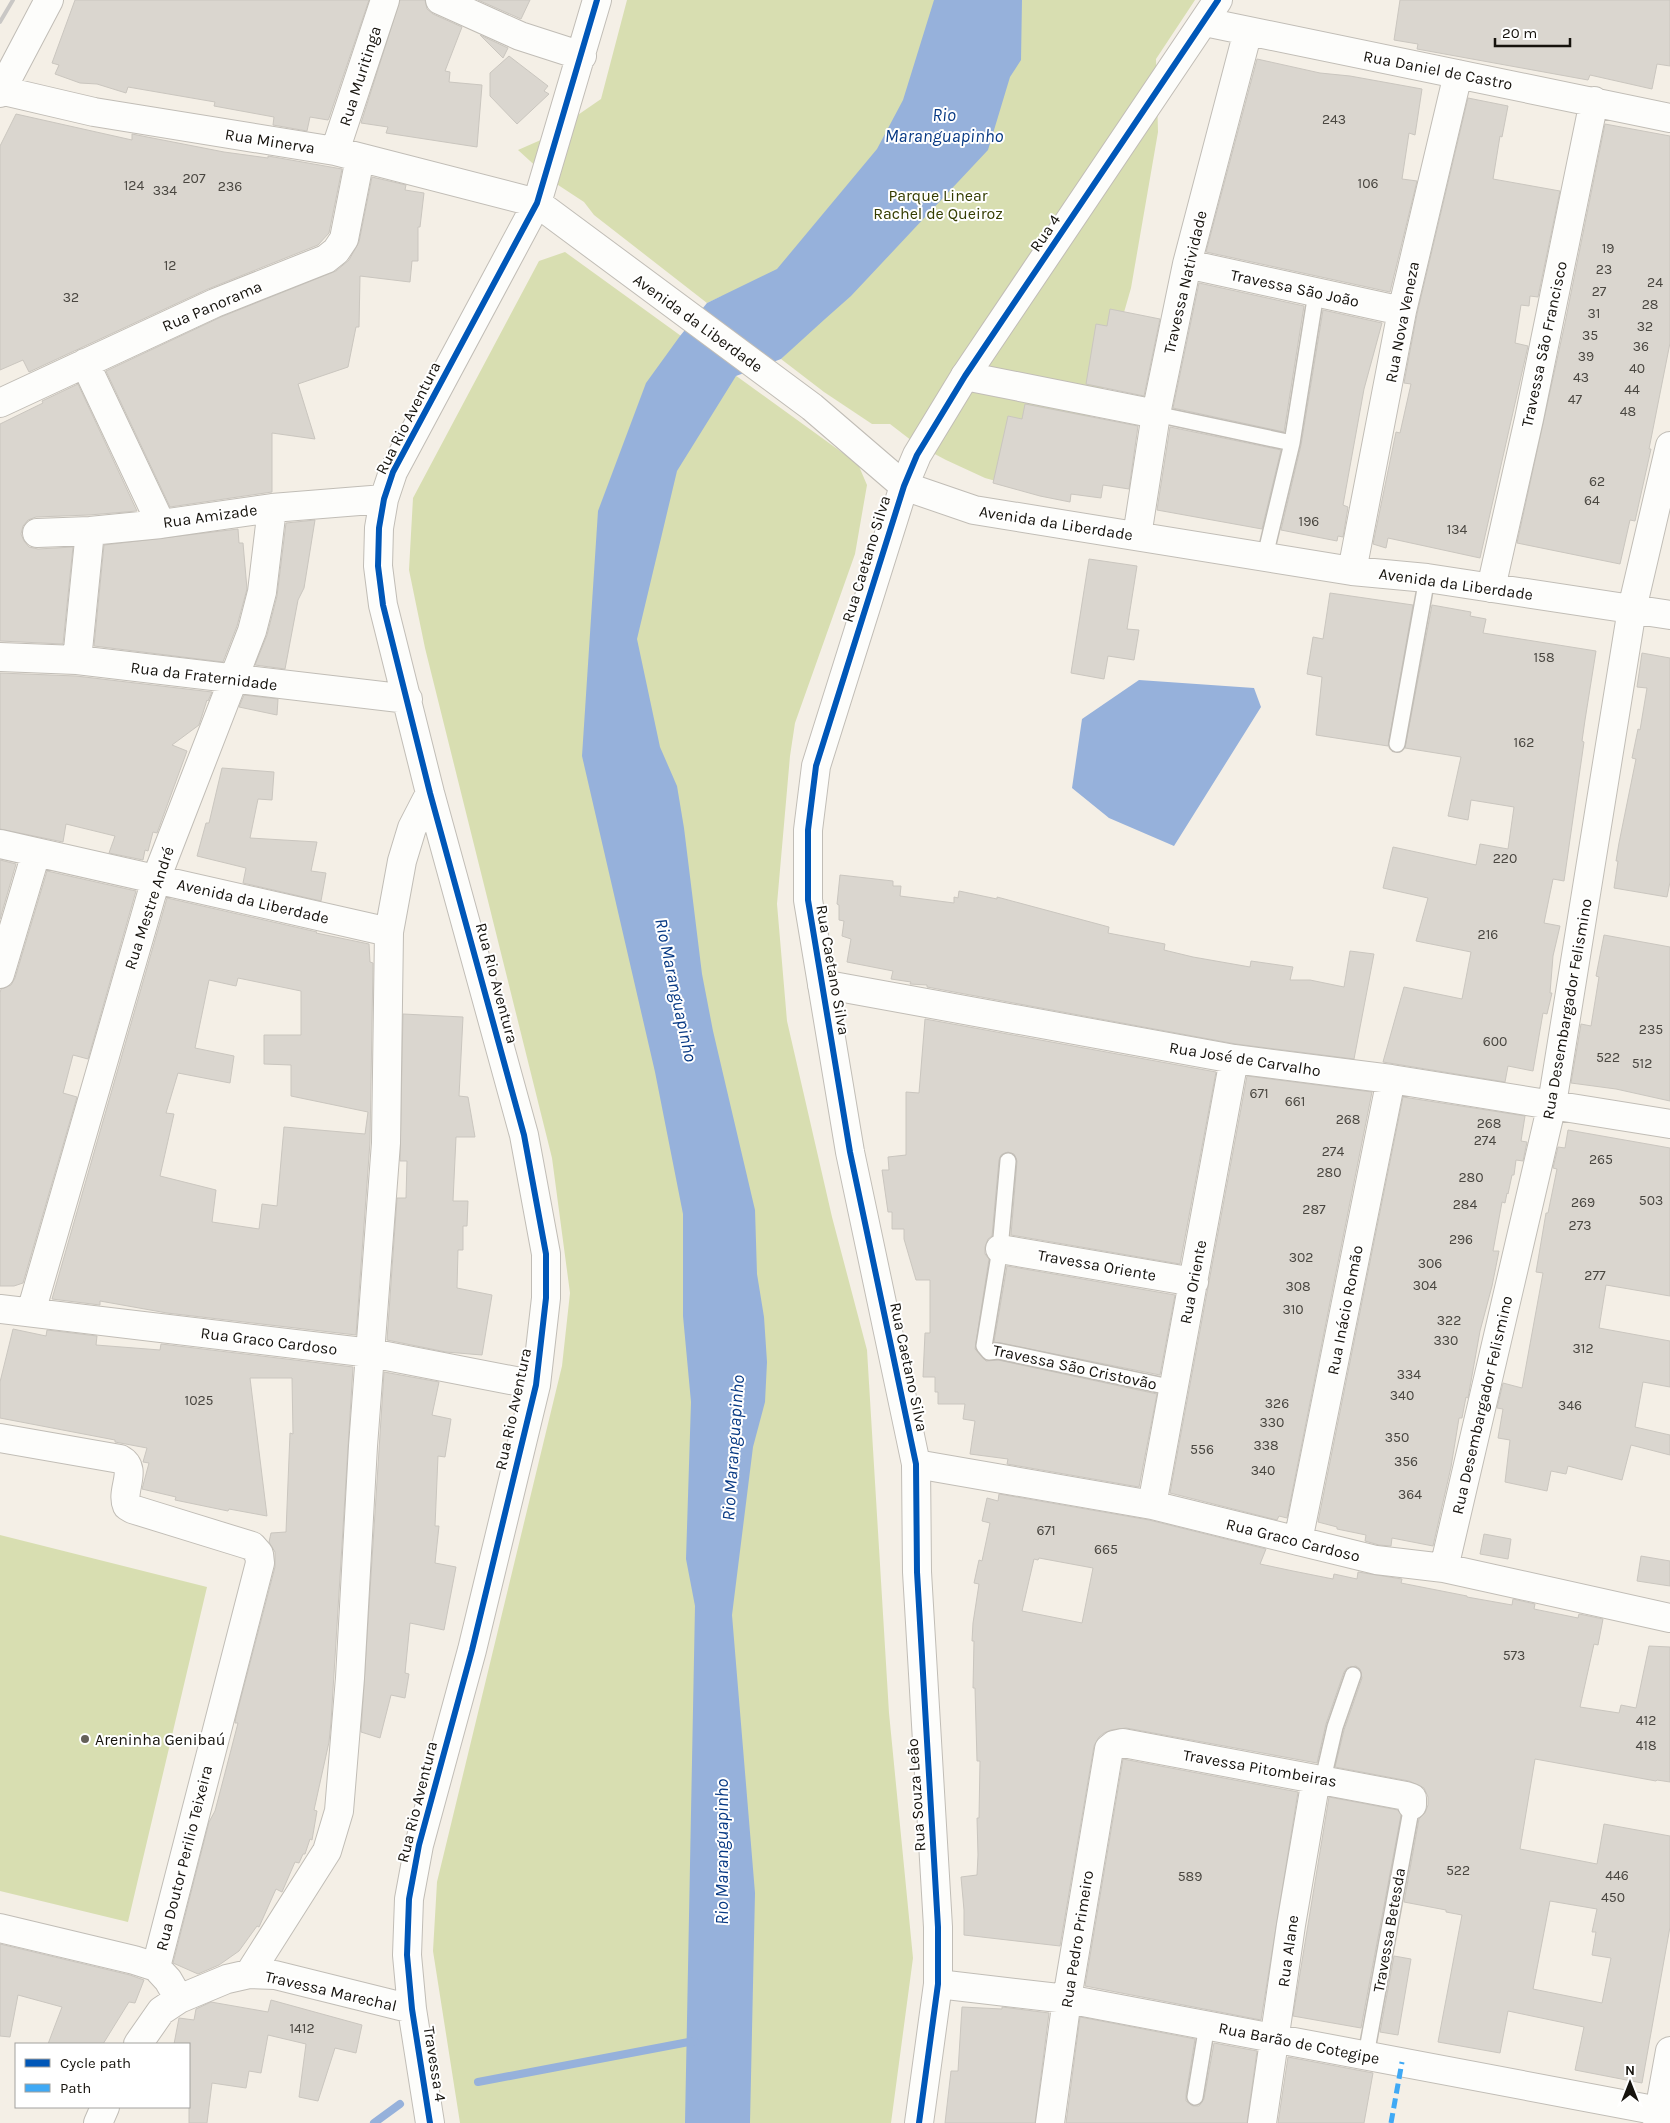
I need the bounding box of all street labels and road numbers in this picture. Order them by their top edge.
street label: Rua Muritinga [335,24,385,128]
street label: Rua Daniel de Castro [1362,46,1514,94]
street label: Rua Minerva [224,125,316,157]
street label: Travessa Natividade [1159,209,1211,355]
street label: Rua 4 [1026,211,1064,255]
street label: Travessa São Francisco [1517,259,1571,429]
street label: Rua Nova Veneza [1381,260,1423,384]
street label: Travessa São João [1229,265,1361,311]
street label: Avenida da Liberdade [630,270,766,376]
street label: Rua Panorama [159,276,265,336]
street label: Rua Rio Aventura [371,358,445,478]
street label: Rua Caetano Silva [838,493,894,625]
street label: Rua Amizade [162,500,258,532]
street label: Avenida da Liberdade [978,501,1134,545]
street label: Avenida da Liberdade [1378,564,1534,604]
street label: Rua da Fraternidade [130,658,278,694]
street label: Rua Mestre André [120,844,178,972]
street label: Avenida da Liberdade [175,874,331,928]
street label: Rua Desembargador Felismino [1538,897,1596,1121]
street label: Rua Caetano Silva [812,903,854,1037]
street label: Rua Rio Aventura [472,921,522,1045]
street label: Rua José de Carvalho [1168,1038,1322,1080]
street label: Rua Oriente [1176,1238,1210,1326]
street label: Rua Inácio Romão [1323,1244,1367,1376]
street label: Travessa Oriente [1036,1245,1158,1285]
street label: Rua Desembargador Felismino [1448,1294,1516,1516]
street label: Rua Caetano Silva [886,1301,932,1433]
street label: Rua Graco Cardoso [200,1323,338,1359]
street label: Travessa São Cristovão [991,1340,1159,1394]
street label: Rua Rio Aventura [491,1346,535,1472]
street label: Rua Graco Cardoso [1224,1514,1362,1566]
street label: Rua Souza Leão [903,1738,929,1852]
street label: Rua Rio Aventura [393,1739,441,1865]
street label: Travessa Pitombeiras [1182,1745,1338,1791]
street label: Rua Doutor Perilio Teixeira [152,1763,216,1953]
street label: Travessa Betesda [1369,1866,1409,1994]
street label: Rua Pedro Primeiro [1057,1869,1097,2009]
street label: Rua Alane [1274,1914,1302,1988]
street label: Travessa Marechal [263,1967,399,2015]
street label: Rua Barão de Cotegipe [1217,2018,1381,2068]
street label: Travessa 4 [420,2025,450,2103]

